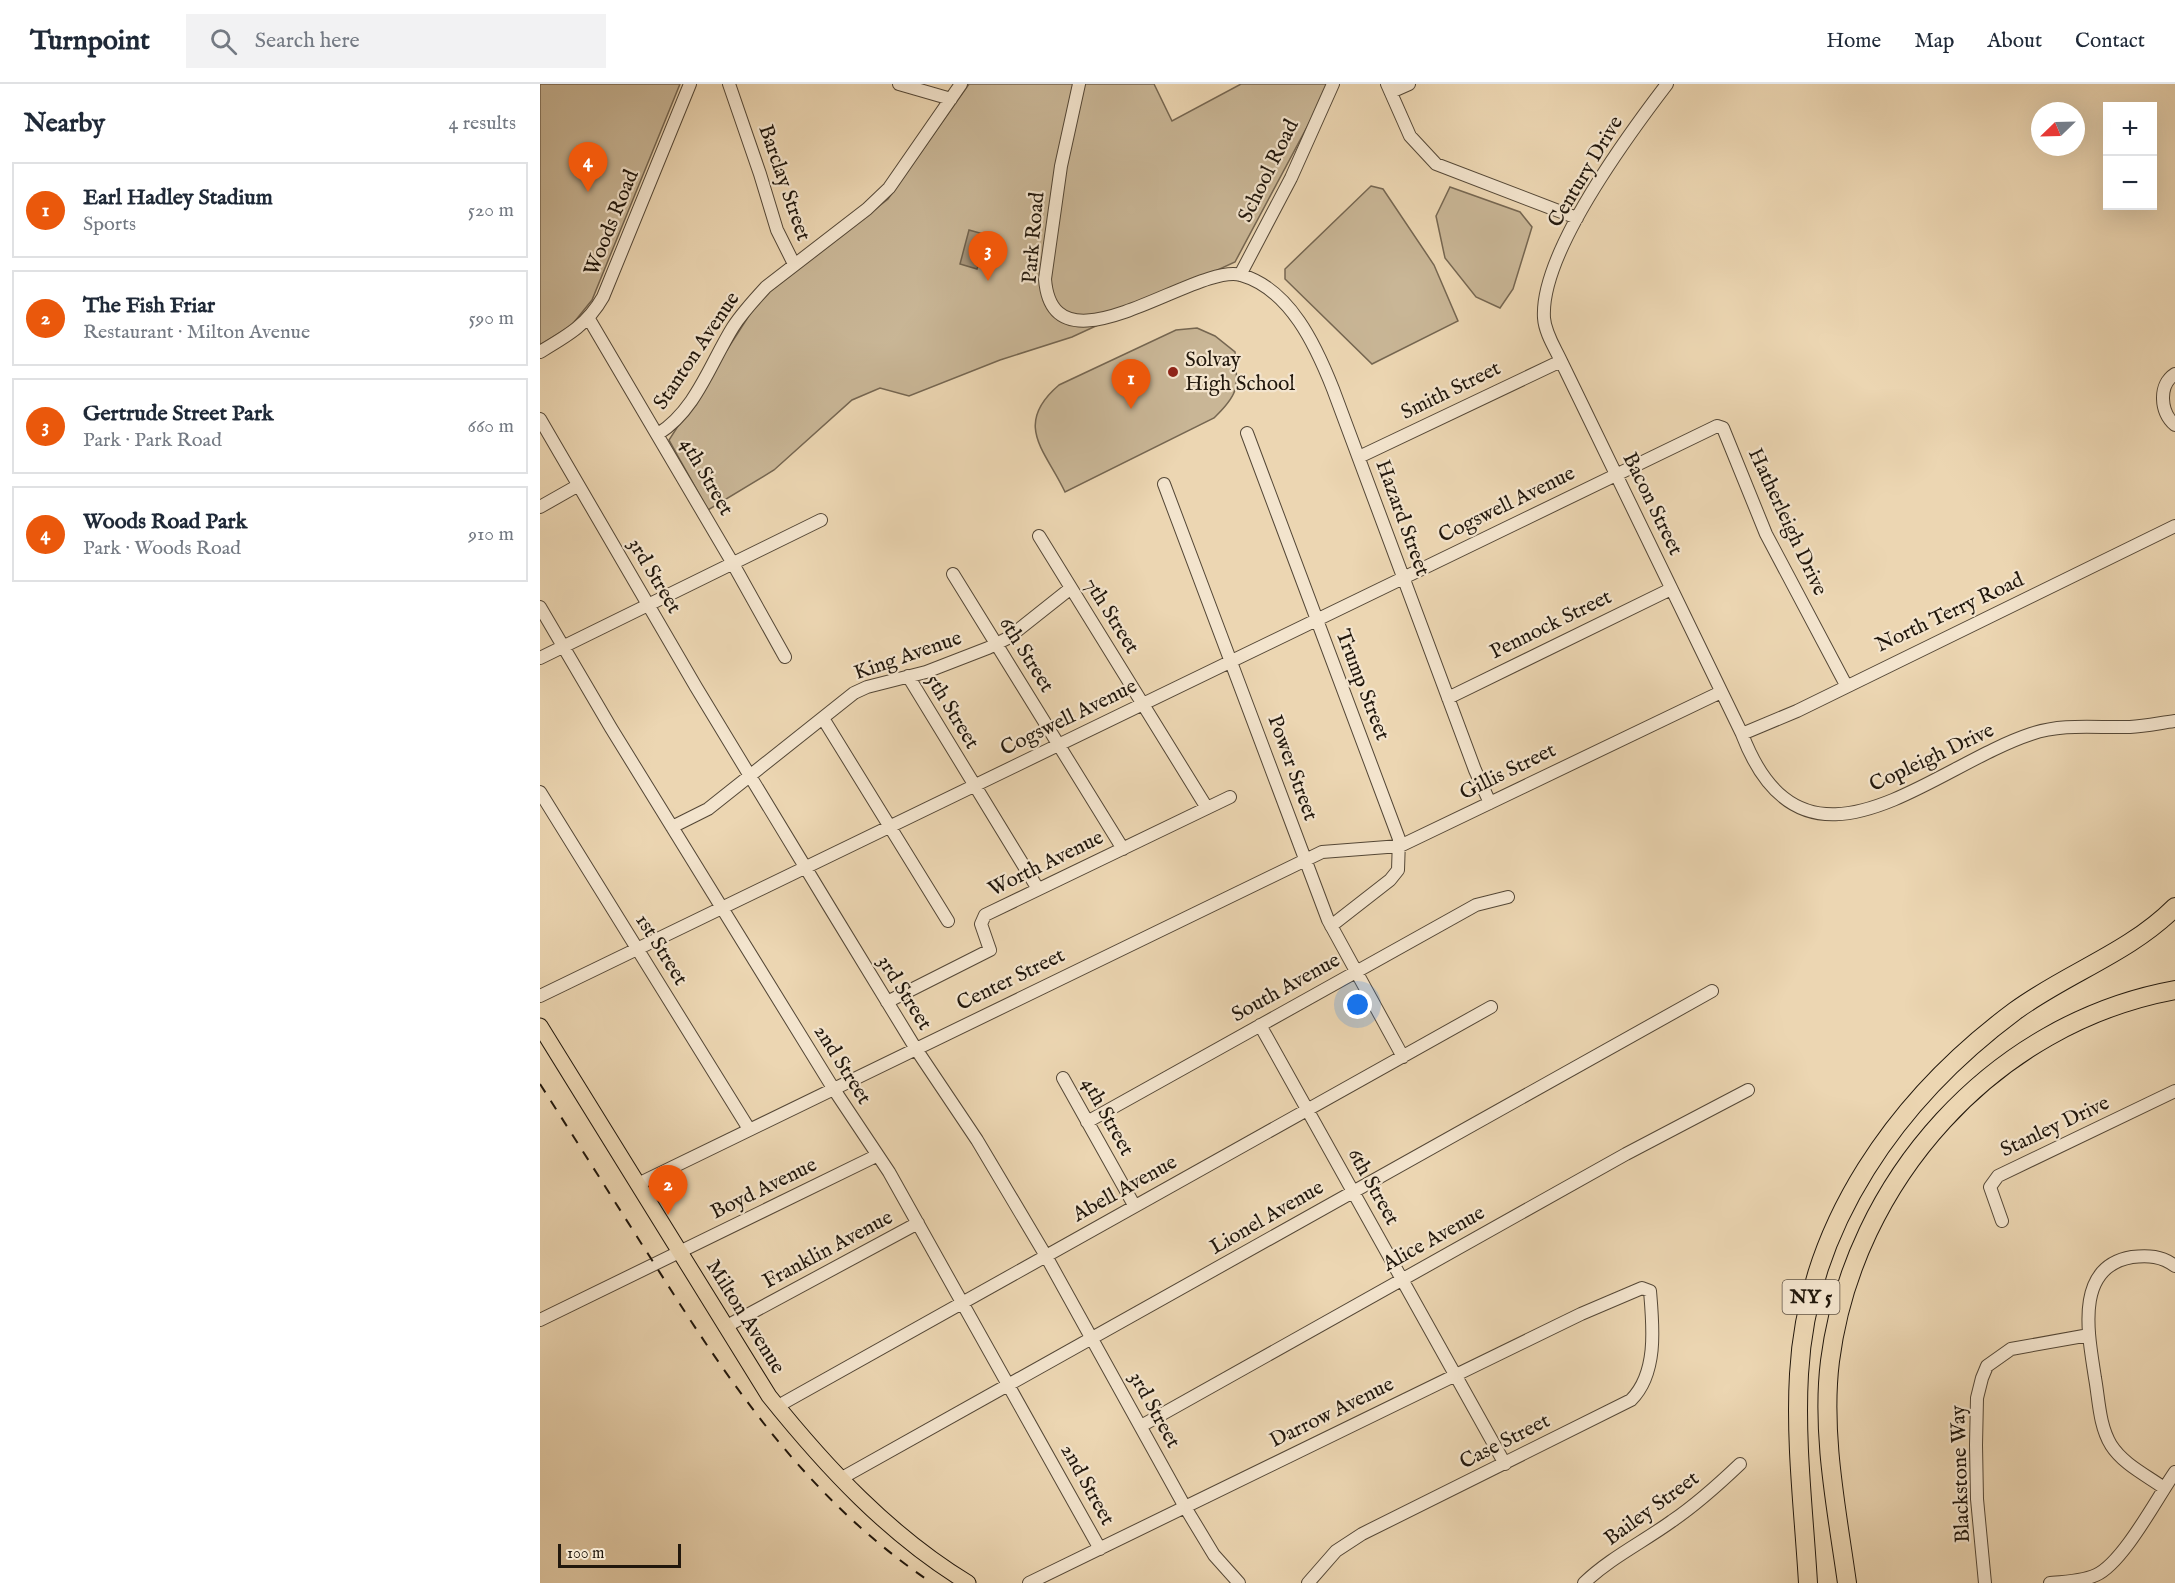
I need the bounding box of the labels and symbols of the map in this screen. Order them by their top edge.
north arrow [2031,102,2085,156]
street label: Century Drive [1542,111,1630,233]
street label: School Road [1232,114,1306,227]
street label: Barclay Street [751,121,817,245]
pin: 4 [568,142,608,192]
street label: Woods Road [578,165,646,280]
street label: Park Road [1017,190,1052,285]
pin: 3 [968,232,1008,281]
street label: Stanton Avenue [648,287,747,415]
place label: Solvay High School [1185,347,1295,398]
street label: Smith Street [1397,355,1505,427]
pin: 1 [1112,360,1150,409]
marker: Solvay High School [1166,365,1180,379]
street label: 4th Street [673,433,739,521]
street label: Hatherleigh Drive [1741,444,1833,600]
street label: Bacon Street [1615,448,1689,560]
street label: Hazard Street [1369,456,1435,580]
street label: Cogswell Avenue [1434,460,1580,550]
street label: 3rd Street [621,533,687,619]
street label: North Terry Road [1872,567,2029,659]
street label: 7th Street [1077,573,1145,659]
street label: Pennock Street [1486,584,1616,666]
street label: 6th Street [992,612,1060,698]
street label: King Avenue [851,625,966,687]
street label: Trump Street [1328,626,1396,744]
street label: 5th Street [919,670,985,754]
street label: Cogswell Avenue [996,673,1142,763]
street label: Power Street [1260,711,1324,825]
street label: Copleigh Drive [1865,717,1999,799]
street label: Gillis Street [1456,737,1560,807]
street label: Worth Avenue [984,824,1108,904]
street label: 1st Street [629,909,693,991]
street label: Center Street [952,942,1070,1018]
street label: South Avenue [1227,947,1345,1029]
street label: 3rd Street [870,950,938,1036]
your location [1343,990,1372,1019]
street label: 2nd Street [807,1020,877,1110]
street label: 4th Street [1074,1073,1140,1161]
street label: Stanley Drive [1996,1090,2114,1164]
street label: 6th Street [1341,1144,1405,1230]
street label: Abell Avenue [1067,1149,1182,1229]
street label: Boyd Avenue [706,1152,822,1226]
pin: 2 [648,1166,688,1215]
street label: Lionel Avenue [1205,1174,1329,1261]
street label: Alice Avenue [1377,1200,1490,1279]
street label: Franklin Avenue [758,1204,898,1296]
street label: Milton Avenue [699,1255,791,1379]
road number: NY 5 [1782,1280,1840,1314]
street label: 3rd Street [1122,1367,1186,1453]
street label: Darrow Avenue [1265,1371,1399,1455]
street label: Blackstone Way [1945,1404,1977,1543]
street label: Case Street [1455,1408,1555,1476]
street label: 2nd Street [1054,1440,1120,1530]
street label: Bailey Street [1599,1465,1705,1553]
scale bar [558,1541,681,1568]

